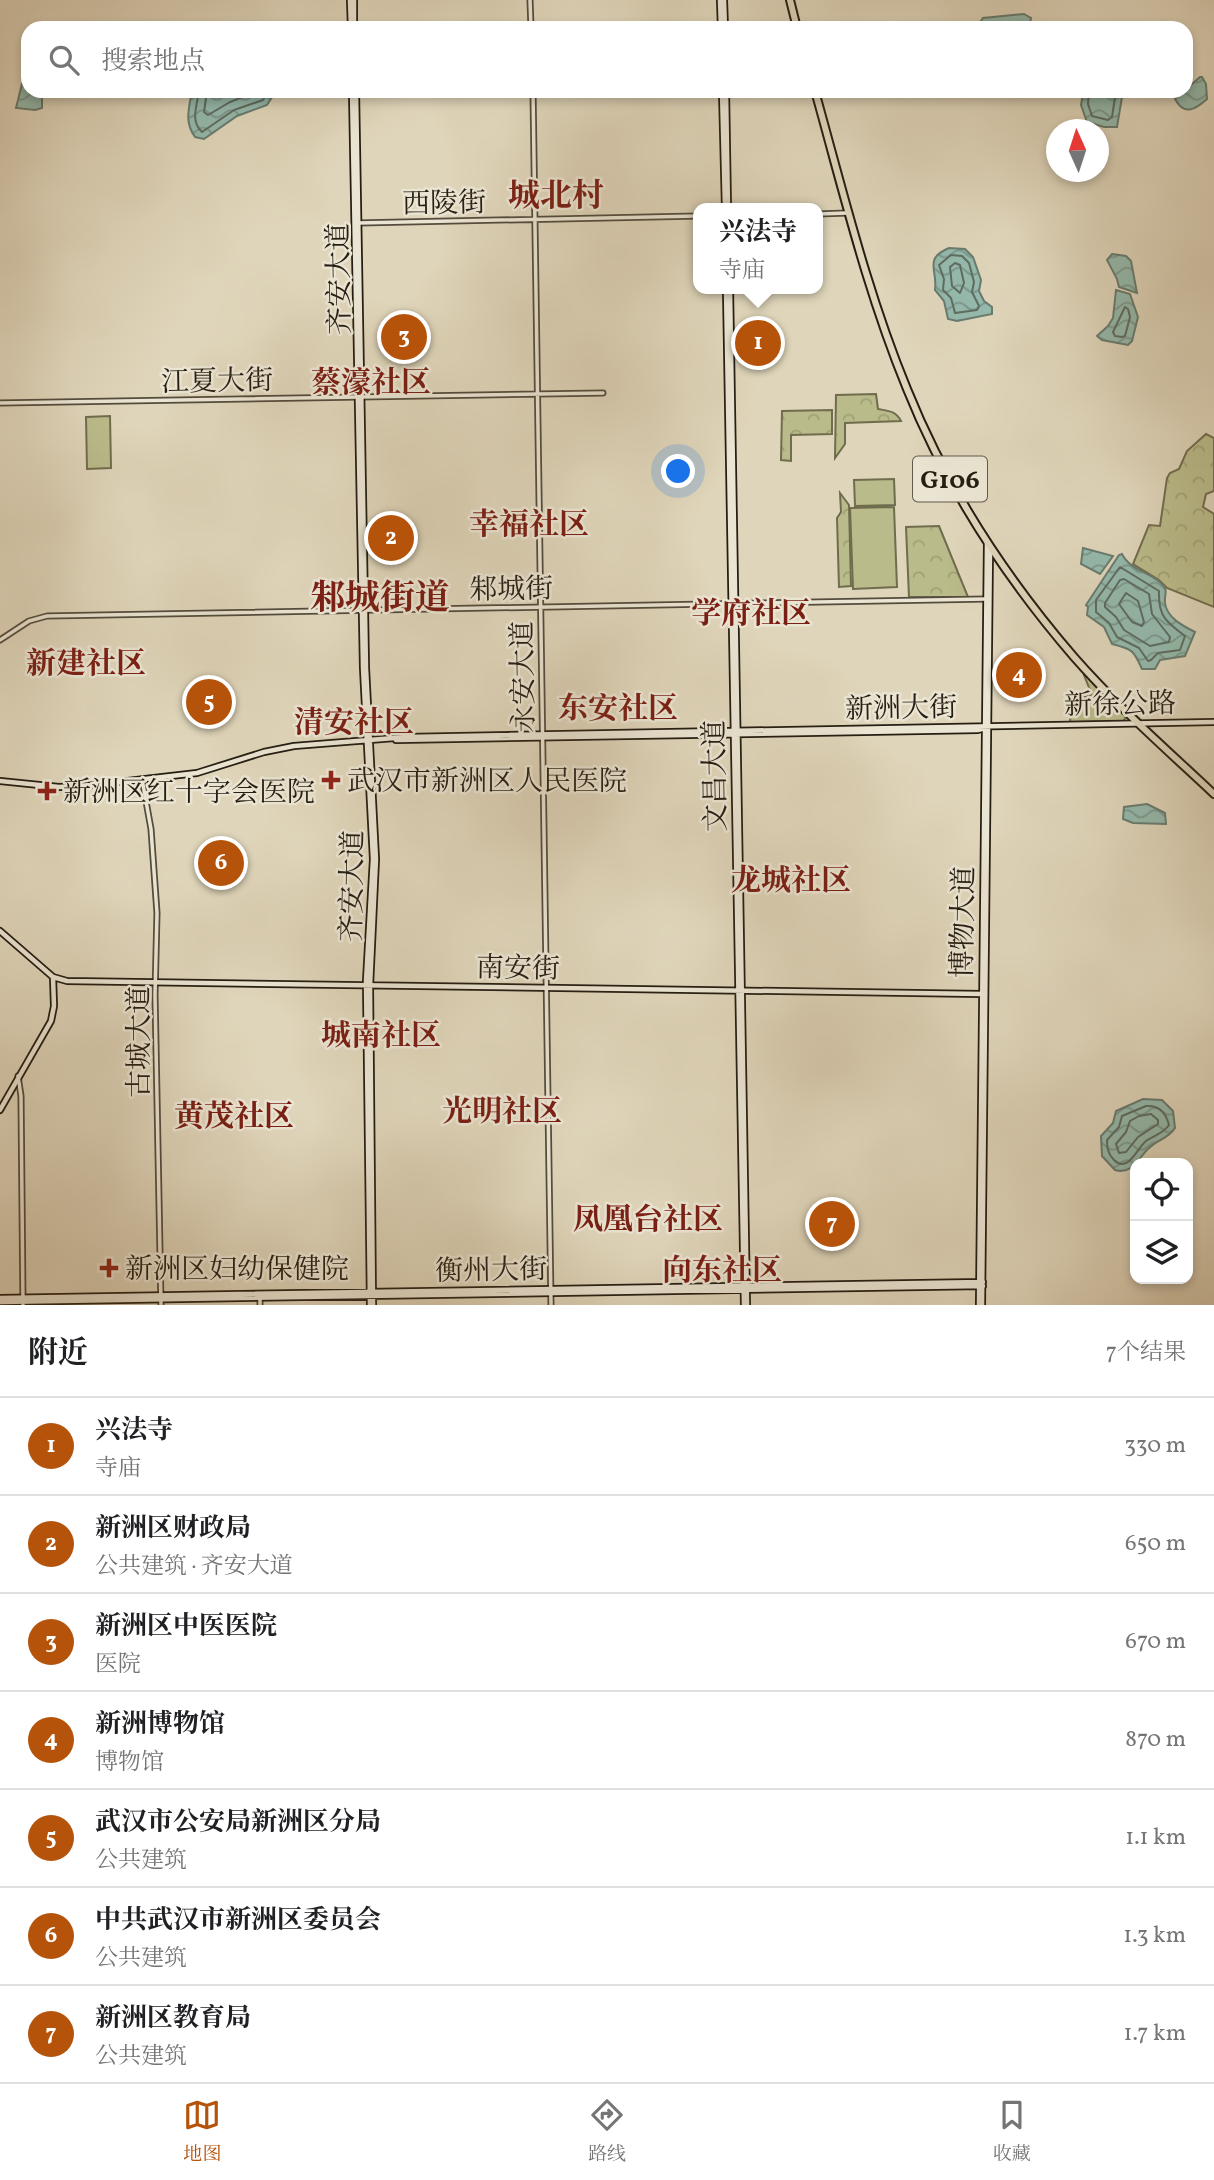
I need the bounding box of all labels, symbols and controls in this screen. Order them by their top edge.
search box [21,21,1193,98]
icon: search [45,41,83,79]
text: 搜索地点 [101,44,205,80]
north arrow [1046,119,1109,182]
district label: 城北村 [508,176,604,220]
street label: 西陵街 [402,184,486,225]
popup [693,203,823,294]
text: 兴法寺 [719,215,797,251]
street label: 齐安大道 [320,223,361,335]
text: 寺庙 [719,255,765,287]
pin: 3 [381,311,427,363]
pin: 1 [735,317,781,369]
street label: 江夏大街 [161,362,273,403]
district label: 蔡濠社区 [311,363,431,405]
your location [661,454,695,488]
road number: G106 [913,457,987,502]
district label: 幸福社区 [469,505,589,547]
pin: 2 [368,512,414,564]
street label: 邾城街 [469,570,553,611]
district label: 邾城街道 [310,576,450,624]
district label: 学府社区 [691,594,811,636]
street label: 永安大道 [504,621,545,733]
district label: 新建社区 [26,644,146,686]
pin: 4 [996,649,1042,701]
pin: 5 [186,676,232,728]
street label: 新徐公路 [1064,685,1176,726]
district label: 东安社区 [558,689,678,731]
street label: 新洲大街 [845,689,957,730]
district label: 清安社区 [294,703,414,745]
street label: 文昌大道 [696,720,737,832]
place label: 武汉市新洲区人民医院 [347,763,627,802]
marker: 武汉市新洲区人民医院 [321,770,341,790]
place label: 新洲区红十字会医院 [63,774,315,813]
marker: 新洲区红十字会医院 [37,781,57,801]
street label: 齐安大道 [333,830,374,942]
pin: 6 [198,837,244,889]
district label: 龙城社区 [731,861,851,903]
street label: 博物大道 [944,866,985,978]
street label: 南安街 [476,949,560,990]
street label: 古城大道 [121,986,160,1098]
district label: 城南社区 [321,1016,441,1058]
district label: 光明社区 [442,1092,562,1134]
district label: 黄茂社区 [174,1097,294,1139]
map controls [1130,1158,1193,1284]
button: locate [1130,1158,1193,1221]
pin: 7 [809,1198,855,1250]
district label: 凤凰台社区 [573,1200,723,1242]
button: layers [1130,1221,1193,1284]
place label: 新洲区妇幼保健院 [125,1251,349,1290]
street label: 衡州大街 [435,1251,547,1292]
district label: 向东社区 [662,1251,782,1293]
marker: 新洲区妇幼保健院 [99,1258,119,1278]
text: 附近 [28,1333,88,1375]
text: 7个结果 [1106,1337,1186,1369]
text: 兴法寺 [95,1413,173,1449]
text: 1 [46,1430,56,1462]
text: 330 m [1124,1430,1186,1462]
text: 寺庙 [95,1453,141,1485]
text: 新洲区财政局 [95,1511,251,1547]
text: 2 [45,1528,57,1560]
text: 650 m [1125,1528,1186,1560]
text: 公共建筑 · 齐安大道 [95,1551,293,1583]
text: 新洲区中医医院 [95,1609,277,1645]
text: 3 [45,1626,57,1658]
text: 670 m [1125,1626,1186,1658]
text: 医院 [95,1649,141,1681]
text: 新洲博物馆 [95,1707,225,1743]
text: 4 [44,1724,58,1756]
text: 870 m [1125,1724,1186,1756]
text: 博物馆 [95,1747,164,1779]
text: 武汉市公安局新洲区分局 [95,1805,381,1841]
text: 5 [45,1822,57,1854]
text: 1.1 km [1125,1822,1186,1854]
text: 公共建筑 [95,1845,187,1877]
text: 中共武汉市新洲区委员会 [95,1903,381,1939]
text: 6 [45,1920,57,1952]
text: 1.3 km [1123,1920,1186,1952]
text: 公共建筑 [95,1943,187,1975]
text: 新洲区教育局 [95,2001,251,2037]
text: 7 [46,2018,57,2050]
text: 1.7 km [1123,2018,1186,2050]
text: 公共建筑 [95,2041,187,2073]
tab: 地图 [183,2096,221,2168]
tab: 路线 [588,2096,626,2168]
tab: 收藏 [993,2096,1031,2168]

